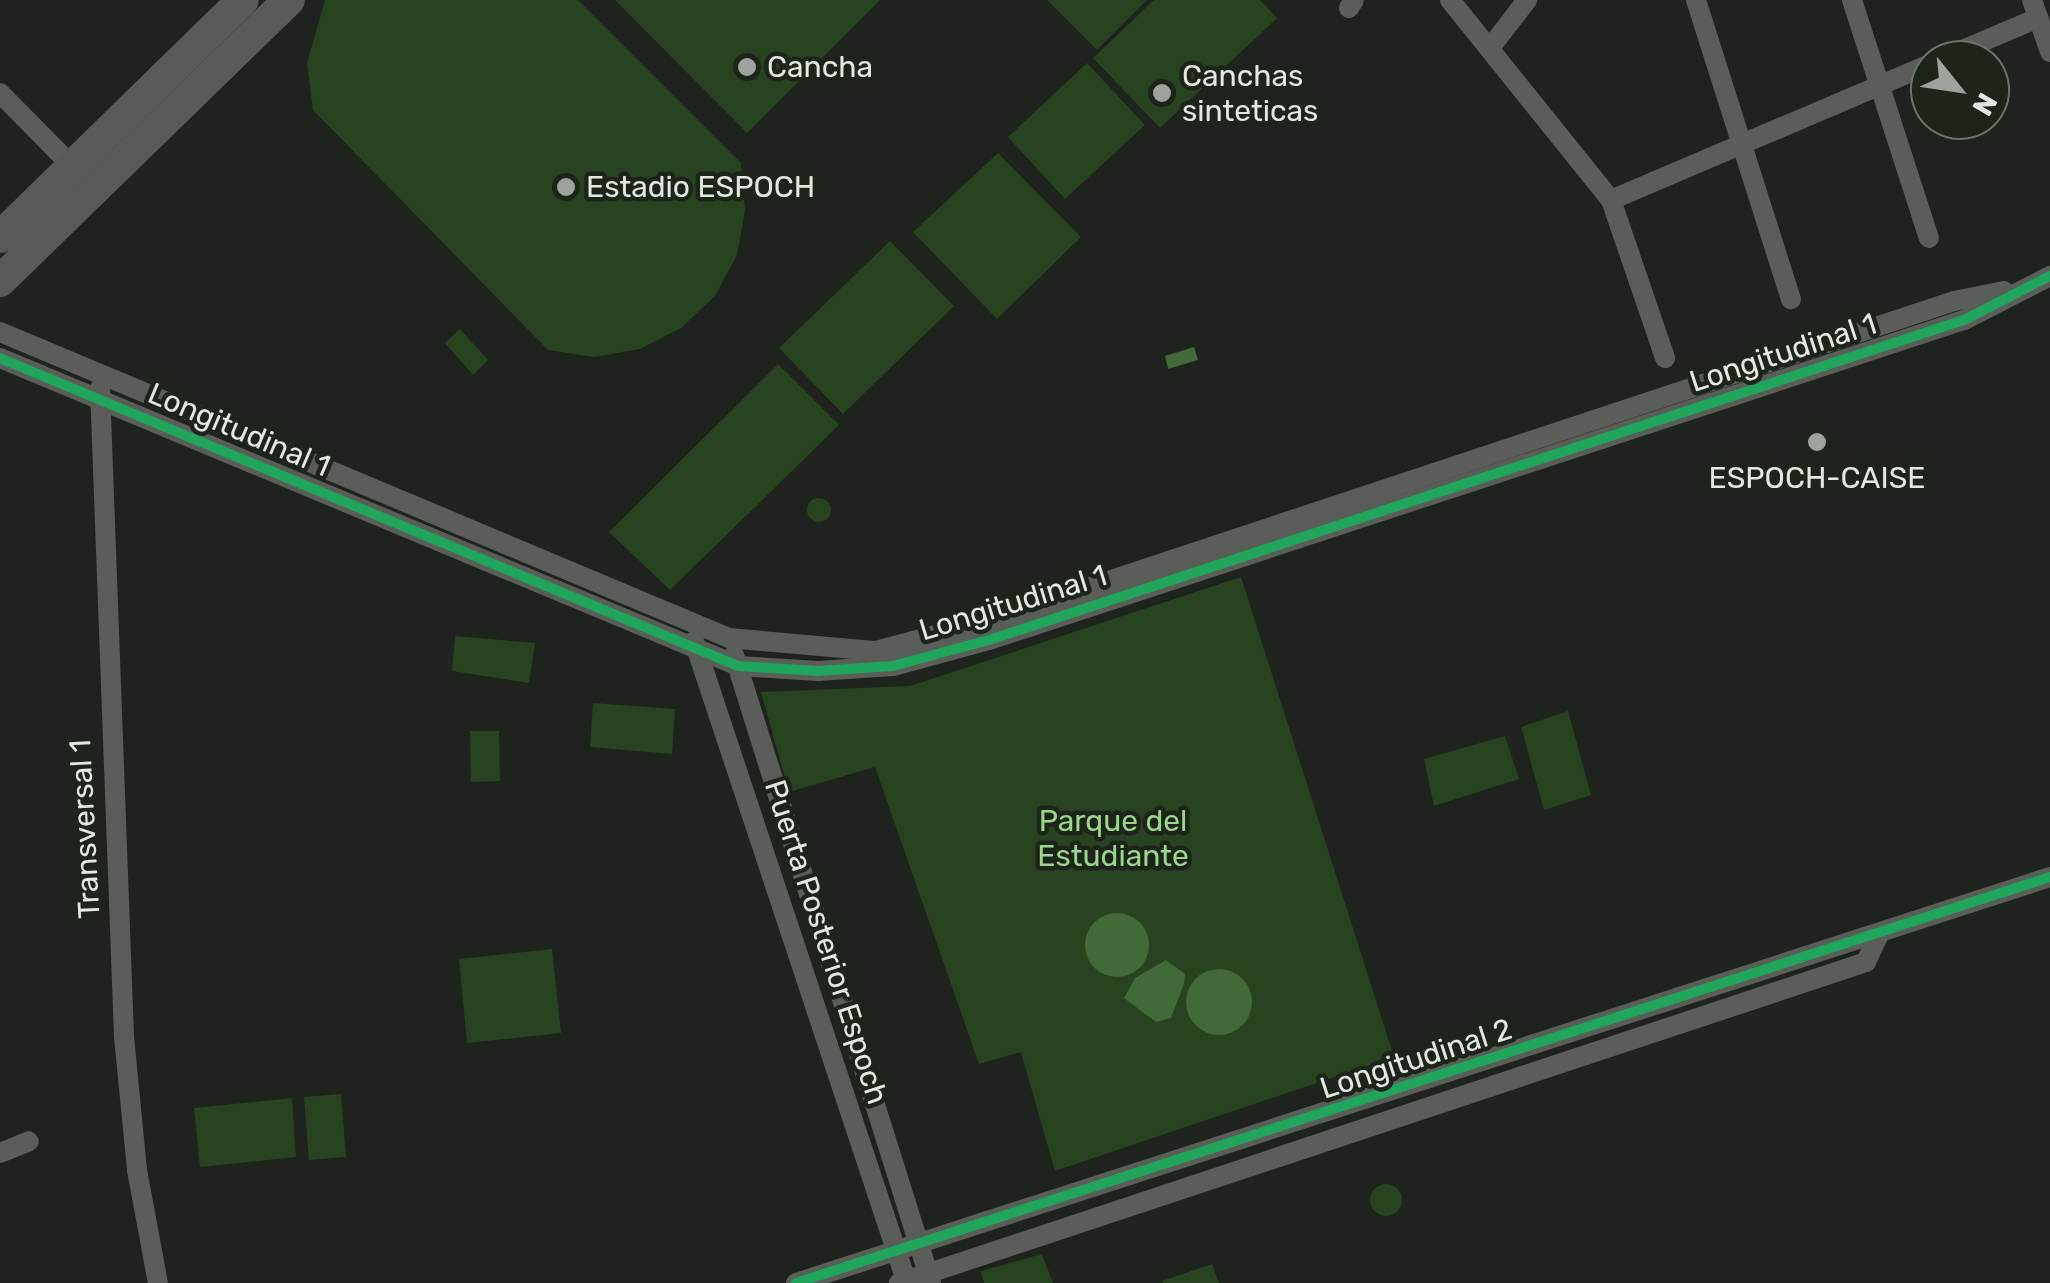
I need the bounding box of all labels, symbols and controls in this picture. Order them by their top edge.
north arrow [1910,40,2010,140]
place label: Cancha [767,49,873,85]
marker: Cancha [736,56,758,78]
place label: Canchas sinteticas [1182,58,1318,128]
marker: Canchas sinteticas [1151,82,1173,104]
text: N [1965,87,2004,121]
place label: Estadio ESPOCH [586,169,815,205]
marker: Estadio ESPOCH [555,176,577,198]
street label: Longitudinal 1 [1685,306,1881,400]
street label: Longitudinal 1 [143,375,335,485]
marker: ESPOCH-CAISE [1804,429,1830,455]
place label: ESPOCH-CAISE [1708,460,1926,496]
street label: Longitudinal 1 [915,557,1111,649]
street label: Transversal 1 [62,739,108,919]
street label: Puerta Posterior Espoch [756,775,896,1109]
park label: Parque del Estudiante [1037,803,1189,874]
street label: Longitudinal 2 [1316,1011,1516,1107]

